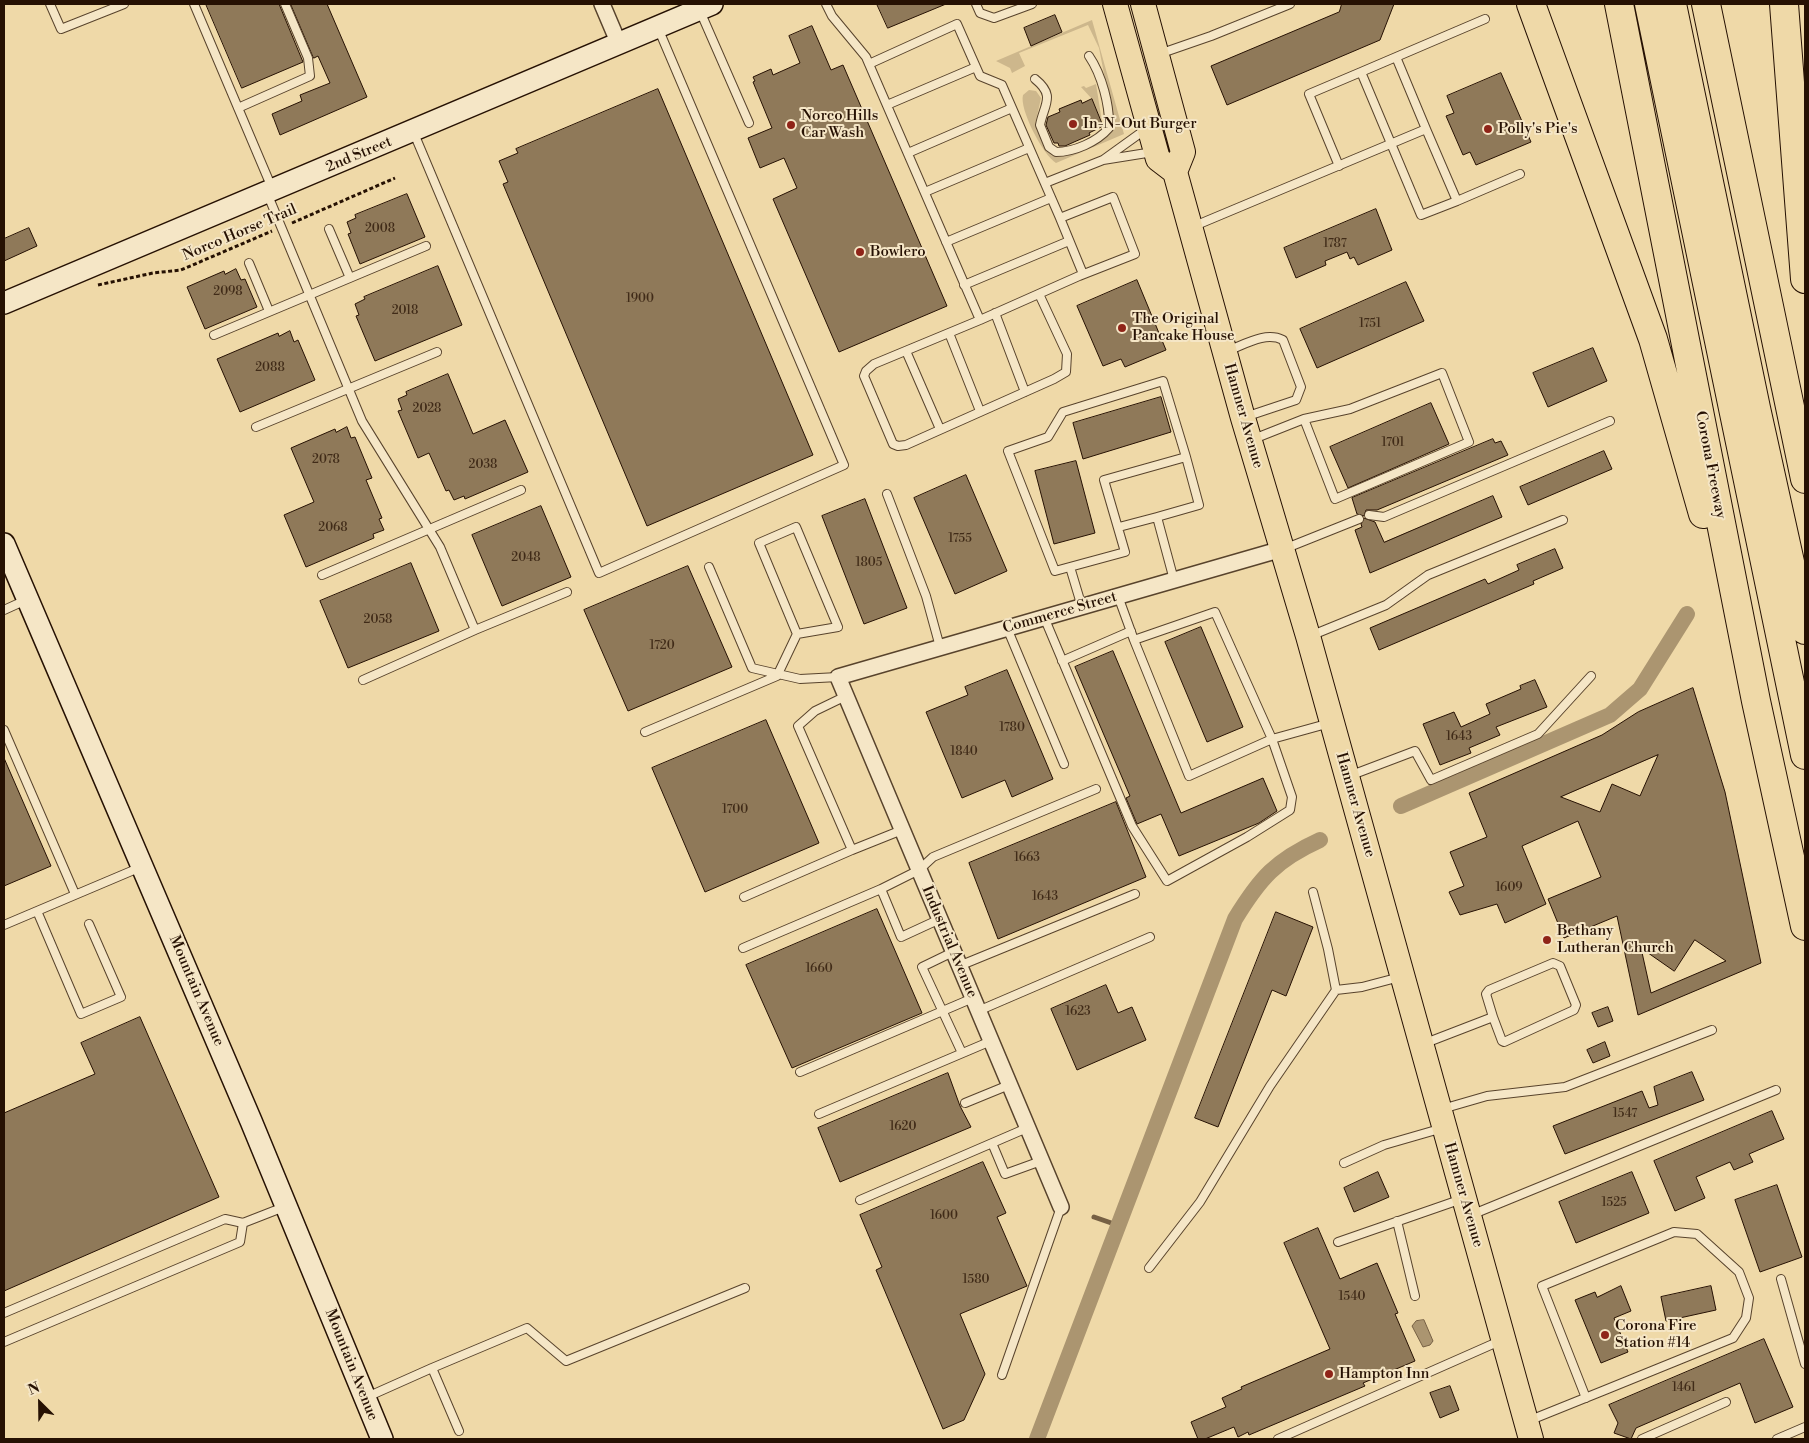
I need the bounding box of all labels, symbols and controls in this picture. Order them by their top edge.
place label: Norco Hills Car Wash [801,107,878,142]
place label: In-N-Out Burger [1083,115,1197,133]
marker: In-N-Out Burger [1067,118,1079,130]
marker: Norco Hills Car Wash [785,119,797,131]
place label: Polly's Pie's [1498,120,1578,138]
marker: Polly's Pie's [1482,123,1494,135]
street label: 2nd Street [323,133,395,177]
street label: Norco Horse Trail [180,201,300,265]
house number: 2008 [365,222,395,236]
house number: 1787 [1323,237,1347,251]
place label: Bowlero [870,243,926,261]
marker: Bowlero [854,246,866,258]
house number: 2098 [213,285,243,299]
house number: 1900 [626,292,654,306]
house number: 2018 [392,304,418,318]
place label: The Original Pancake House [1132,310,1235,345]
house number: 1751 [1359,317,1381,331]
marker: The Original Pancake House [1116,322,1128,334]
house number: 2088 [255,361,285,375]
street label: Hamner Avenue [1219,361,1267,471]
house number: 2028 [413,402,441,416]
street label: Corona Freeway [1691,410,1729,520]
house number: 1701 [1381,436,1405,450]
house number: 2078 [312,453,340,467]
house number: 2038 [469,458,497,472]
house number: 2068 [318,521,348,535]
house number: 1755 [948,532,972,546]
house number: 2048 [511,551,541,565]
house number: 1805 [856,556,882,570]
street label: Commerce Street [1001,588,1119,638]
house number: 2058 [364,613,392,627]
house number: 1720 [649,639,675,653]
house number: 1780 [999,721,1025,735]
house number: 1643 [1446,730,1472,744]
house number: 1840 [950,745,978,759]
street label: Hamner Avenue [1331,750,1379,860]
house number: 1700 [722,803,748,817]
house number: 1663 [1014,851,1040,865]
house number: 1609 [1495,881,1523,895]
street label: Industrial Avenue [917,883,981,1001]
house number: 1643 [1032,890,1058,904]
place label: Bethany Lutheran Church [1557,922,1674,957]
street label: Mountain Avenue [165,933,227,1049]
marker: Bethany Lutheran Church [1541,934,1553,946]
house number: 1660 [805,962,833,976]
house number: 1623 [1065,1005,1091,1019]
house number: 1547 [1613,1107,1637,1121]
house number: 1620 [890,1120,916,1134]
street label: Hamner Avenue [1439,1140,1487,1250]
house number: 1525 [1601,1196,1627,1210]
house number: 1600 [930,1209,958,1223]
house number: 1580 [962,1273,990,1287]
house number: 1540 [1338,1290,1366,1304]
street label: Mountain Avenue [320,1307,382,1423]
place label: Corona Fire Station #14 [1615,1317,1697,1352]
marker: Corona Fire Station #14 [1599,1329,1611,1341]
place label: Hampton Inn [1339,1365,1430,1383]
marker: Hampton Inn [1323,1368,1335,1380]
north arrow [15,1378,65,1428]
text: N [26,1379,43,1400]
house number: 1461 [1672,1381,1696,1395]

